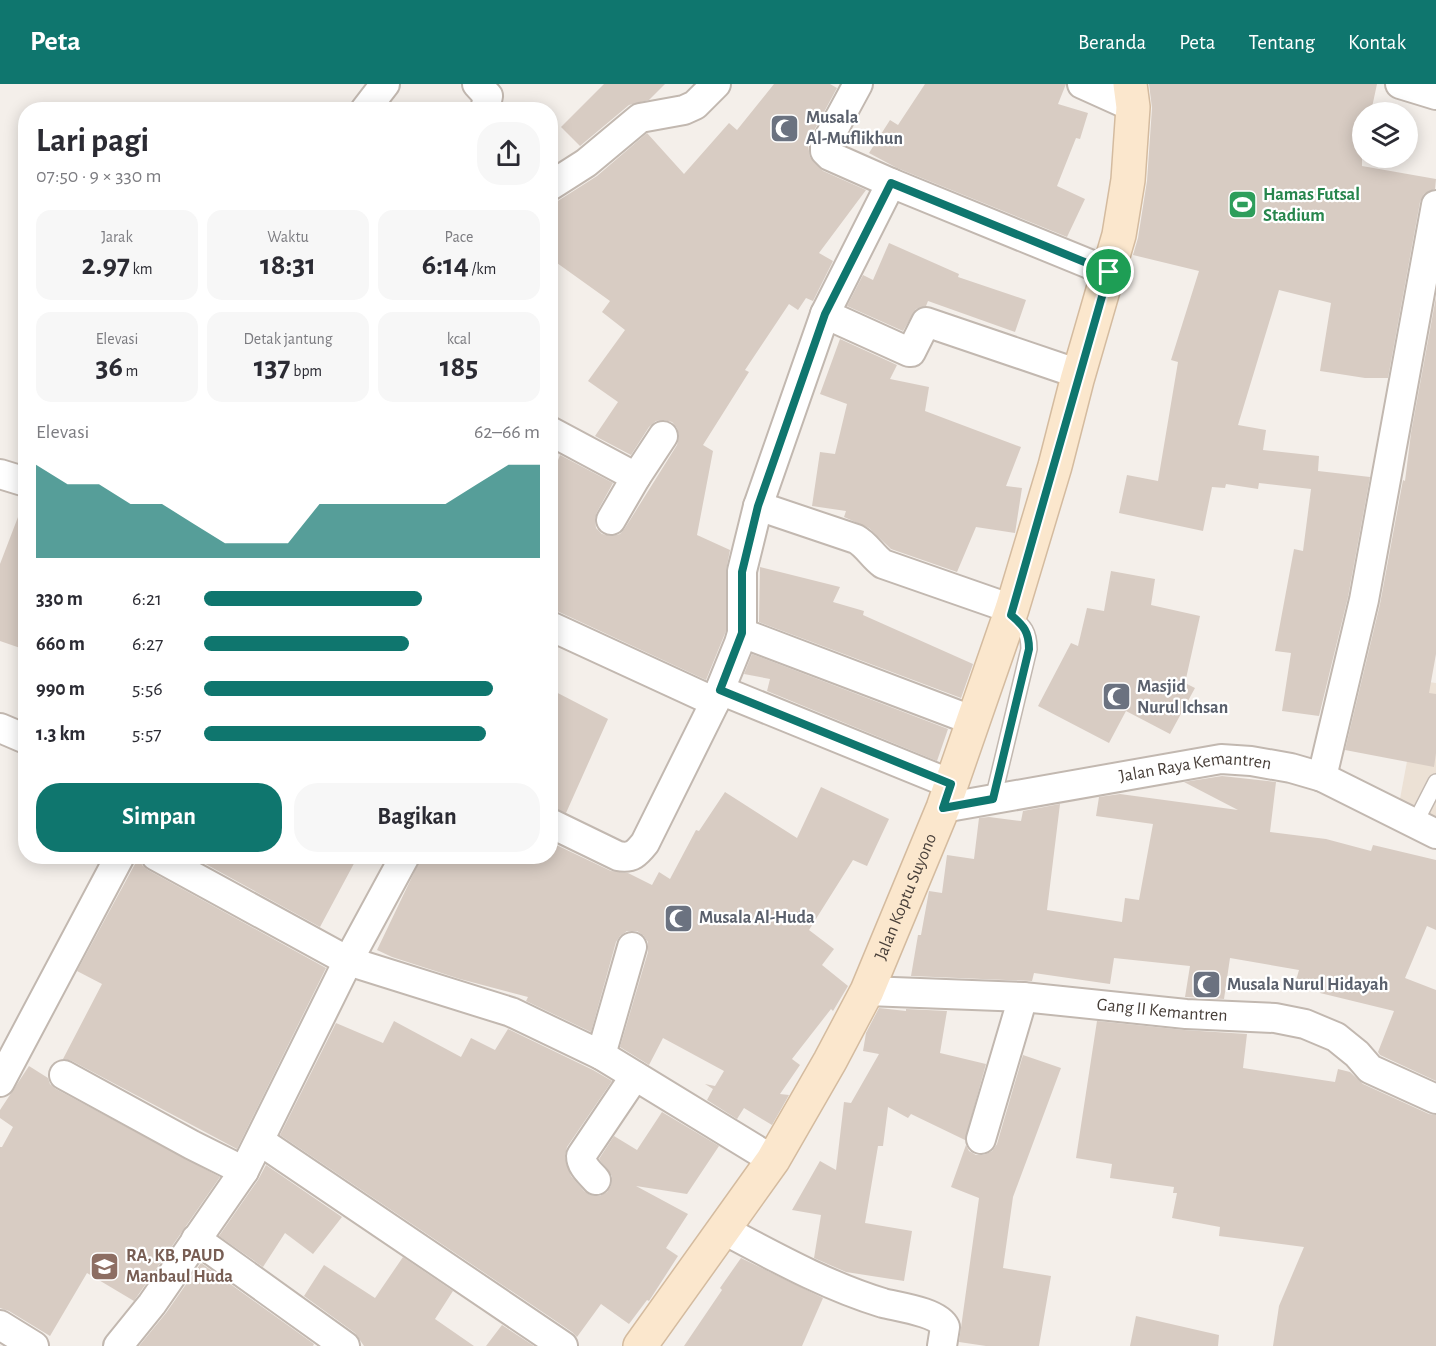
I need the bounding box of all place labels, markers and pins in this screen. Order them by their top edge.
place label: Musala Al-Muflikhun [806,109,903,148]
mosque icon: Musala Al-Muflikhun [769,112,801,144]
place label: Hamas Futsal Stadium [1263,186,1360,225]
sports icon: Hamas Futsal Stadium [1226,189,1258,221]
pin [1083,246,1134,297]
place label: Masjid Nurul Ichsan [1137,678,1228,717]
mosque icon: Masjid Nurul Ichsan [1100,681,1132,713]
mosque icon: Musala Al-Huda [662,902,694,934]
place label: Musala Al-Huda [699,909,815,927]
mosque icon: Musala Nurul Hidayah [1190,969,1222,1001]
place label: Musala Nurul Hidayah [1227,976,1388,994]
place label: RA, KB, PAUD Manbaul Huda [126,1247,233,1286]
school or university icon: RA, KB, PAUD Manbaul Huda [89,1250,121,1282]

